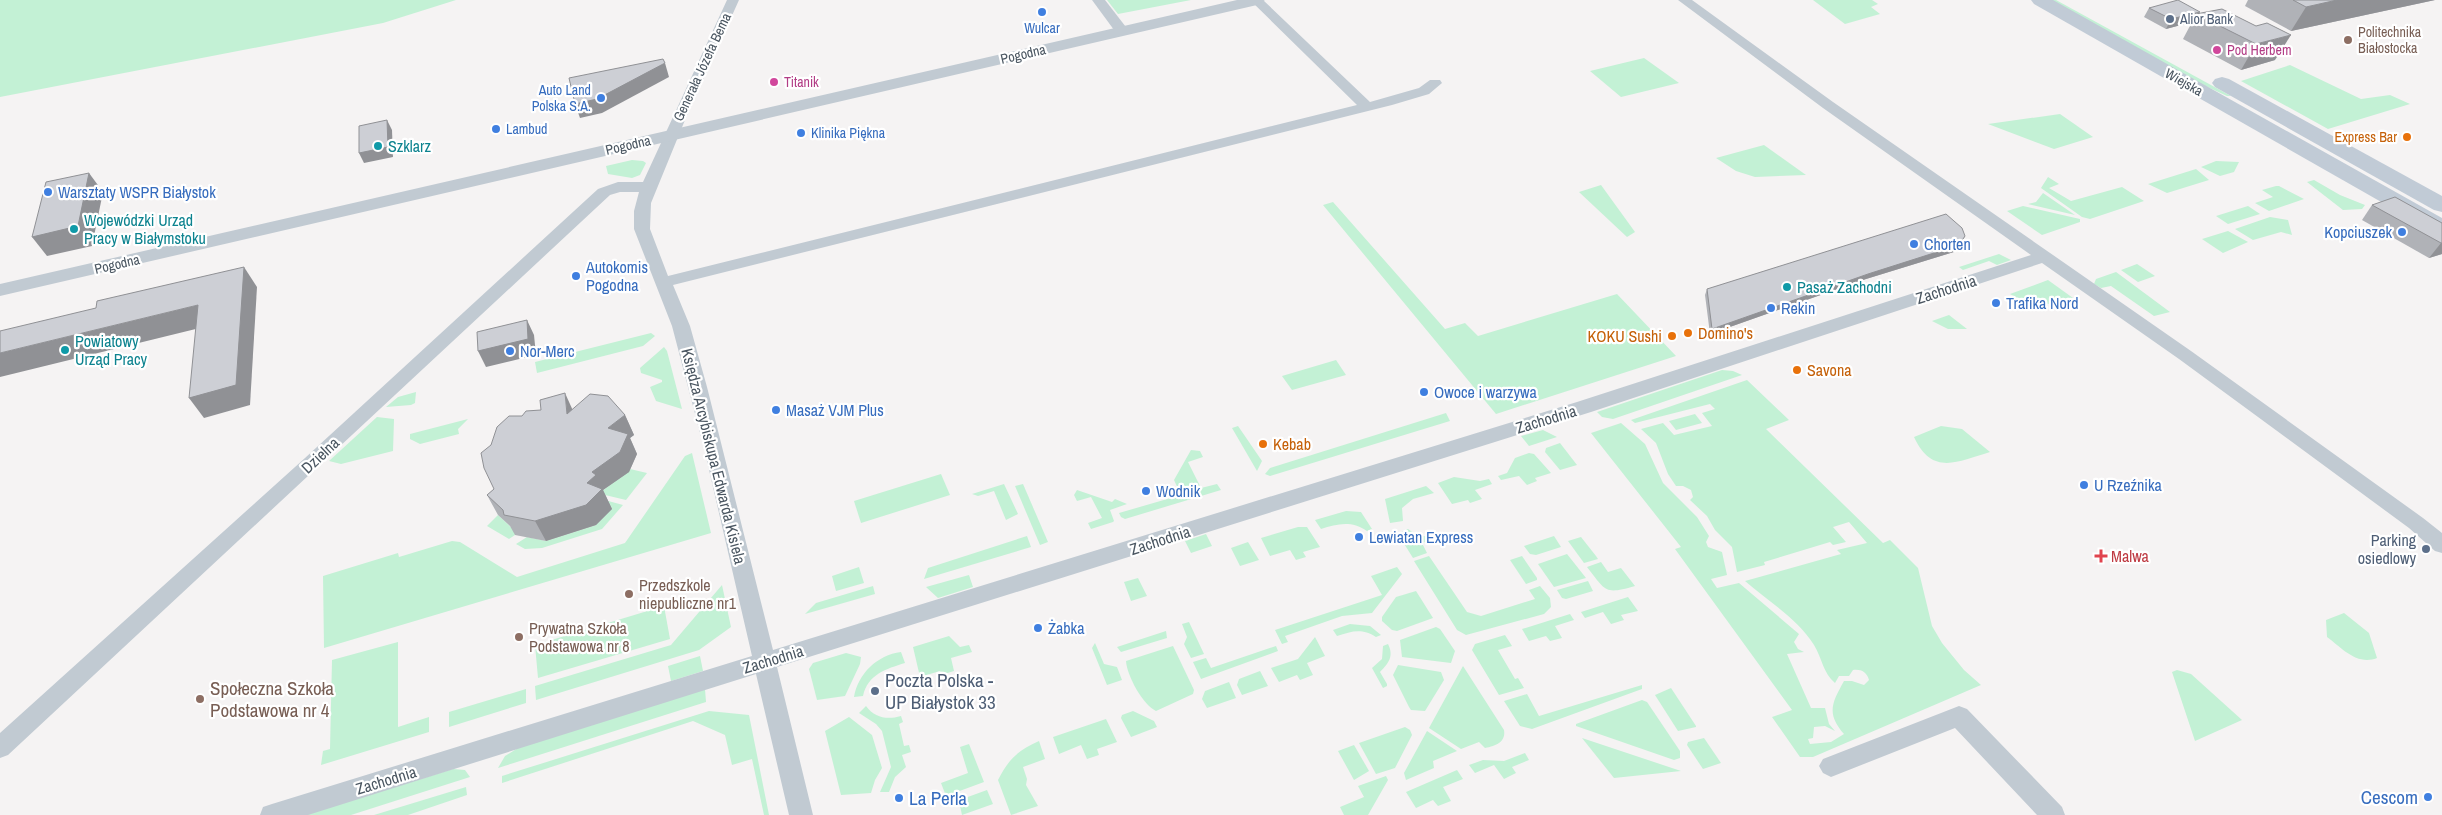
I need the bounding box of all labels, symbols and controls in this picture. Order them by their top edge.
marker: Wulcar [1036,6,1048,18]
street label: Generała Józefa Bema [669,9,735,124]
place label: Alior Bank [2179,10,2233,28]
marker: Alior Bank [2164,13,2176,25]
place label: Wulcar [1024,19,1060,37]
place label: Politechnika Białostocka [2358,23,2422,57]
marker: Politechnika Białostocka [2342,34,2354,46]
street label: Pogodna [999,40,1048,68]
place label: Pod Herbem [2227,41,2291,59]
marker: Pod Herbem [2211,44,2223,56]
street label: Wiejska [2162,64,2207,100]
place label: Titanik [784,73,819,91]
marker: Titanik [768,76,780,88]
place label: Auto Land Polska S.A. [532,81,591,115]
marker: Auto Land Polska S.A. [595,92,607,104]
place label: Lambud [506,120,547,138]
marker: Lambud [490,123,502,135]
place label: Klinika Piękna [811,124,886,142]
marker: Klinika Piękna [795,127,807,139]
place label: Express Bar [2334,128,2397,146]
street label: Pogodna [604,131,653,159]
marker: Express Bar [2401,131,2413,143]
place label: Szklarz [388,135,431,157]
marker: Szklarz [372,140,384,152]
place label: Warsztaty WSPR Białystok [58,181,216,203]
marker: Warsztaty WSPR Białystok [42,186,54,198]
place label: Wojewódzki Urząd Pracy w Białymstoku [84,209,206,249]
place label: Kopciuszek [2324,221,2392,243]
marker: Wojewódzki Urząd Pracy w Białymstoku [68,223,80,235]
marker: Kopciuszek [2396,226,2408,238]
place label: Chorten [1924,233,1971,255]
marker: Chorten [1908,238,1920,250]
street label: Pogodna [93,250,142,278]
place label: Autokomis Pogodna [585,256,648,296]
street label: Zachodnia [1913,269,1980,309]
marker: Autokomis Pogodna [570,270,582,282]
place label: Pasaż Zachodni [1797,276,1892,298]
marker: Pasaż Zachodni [1781,281,1793,293]
place label: Trafika Nord [2006,292,2078,314]
place label: Rekin [1781,297,1815,319]
marker: Trafika Nord [1990,297,2002,309]
marker: Rekin [1765,302,1777,314]
place label: Domino's [1698,322,1753,344]
place label: KOKU Sushi [1588,325,1662,347]
marker: Domino's [1682,327,1694,339]
place label: Powiatowy Urząd Pracy [75,330,148,370]
marker: KOKU Sushi [1666,330,1678,342]
place label: Nor-Merc [520,340,575,362]
marker: Powiatowy Urząd Pracy [59,344,71,356]
marker: Nor-Merc [504,345,516,357]
street label: Księdza Arcybiskupa Edwarda Kisiela [677,346,752,567]
place label: Savona [1807,359,1852,381]
marker: Savona [1791,364,1803,376]
place label: Owoce i warzywa [1434,381,1538,403]
marker: Owoce i warzywa [1418,386,1430,398]
place label: Masaż VJM Plus [786,399,884,421]
street label: Zachodnia [1513,399,1580,439]
marker: Masaż VJM Plus [770,404,782,416]
street label: Dzielna [296,431,344,478]
place label: Kebab [1273,433,1311,455]
marker: Kebab [1257,438,1269,450]
place label: U Rzeźnika [2094,474,2163,496]
marker: U Rzeźnika [2078,479,2090,491]
place label: Wodnik [1156,480,1201,502]
marker: Wodnik [1140,485,1152,497]
street label: Zachodnia [1127,520,1194,560]
place label: Lewiatan Express [1369,526,1473,548]
place label: Parking osiedlowy [2358,529,2417,569]
marker: Lewiatan Express [1353,531,1365,543]
marker: Parking osiedlowy [2420,543,2432,555]
place label: Malwa [2111,545,2150,567]
marker: Malwa [2095,550,2107,562]
place label: Przedszkole niepubliczne nr1 [639,574,737,614]
marker: Przedszkole niepubliczne nr1 [623,588,635,600]
place label: Prywatna Szkoła Podstawowa nr 8 [529,617,630,657]
place label: Żabka [1048,617,1085,639]
marker: Żabka [1032,622,1044,634]
marker: Prywatna Szkoła Podstawowa nr 8 [513,631,525,643]
street label: Zachodnia [740,639,807,679]
place label: Poczta Polska - UP Białystok 33 [885,667,996,715]
place label: Społeczna Szkoła Podstawowa nr 4 [210,675,334,723]
marker: Poczta Polska - UP Białystok 33 [869,685,881,697]
marker: Społeczna Szkoła Podstawowa nr 4 [194,693,206,705]
street label: Zachodnia [353,760,420,800]
place label: Cescom [2361,784,2418,810]
place label: La Perla [909,785,967,811]
marker: Cescom [2422,791,2434,803]
marker: La Perla [893,792,905,804]

